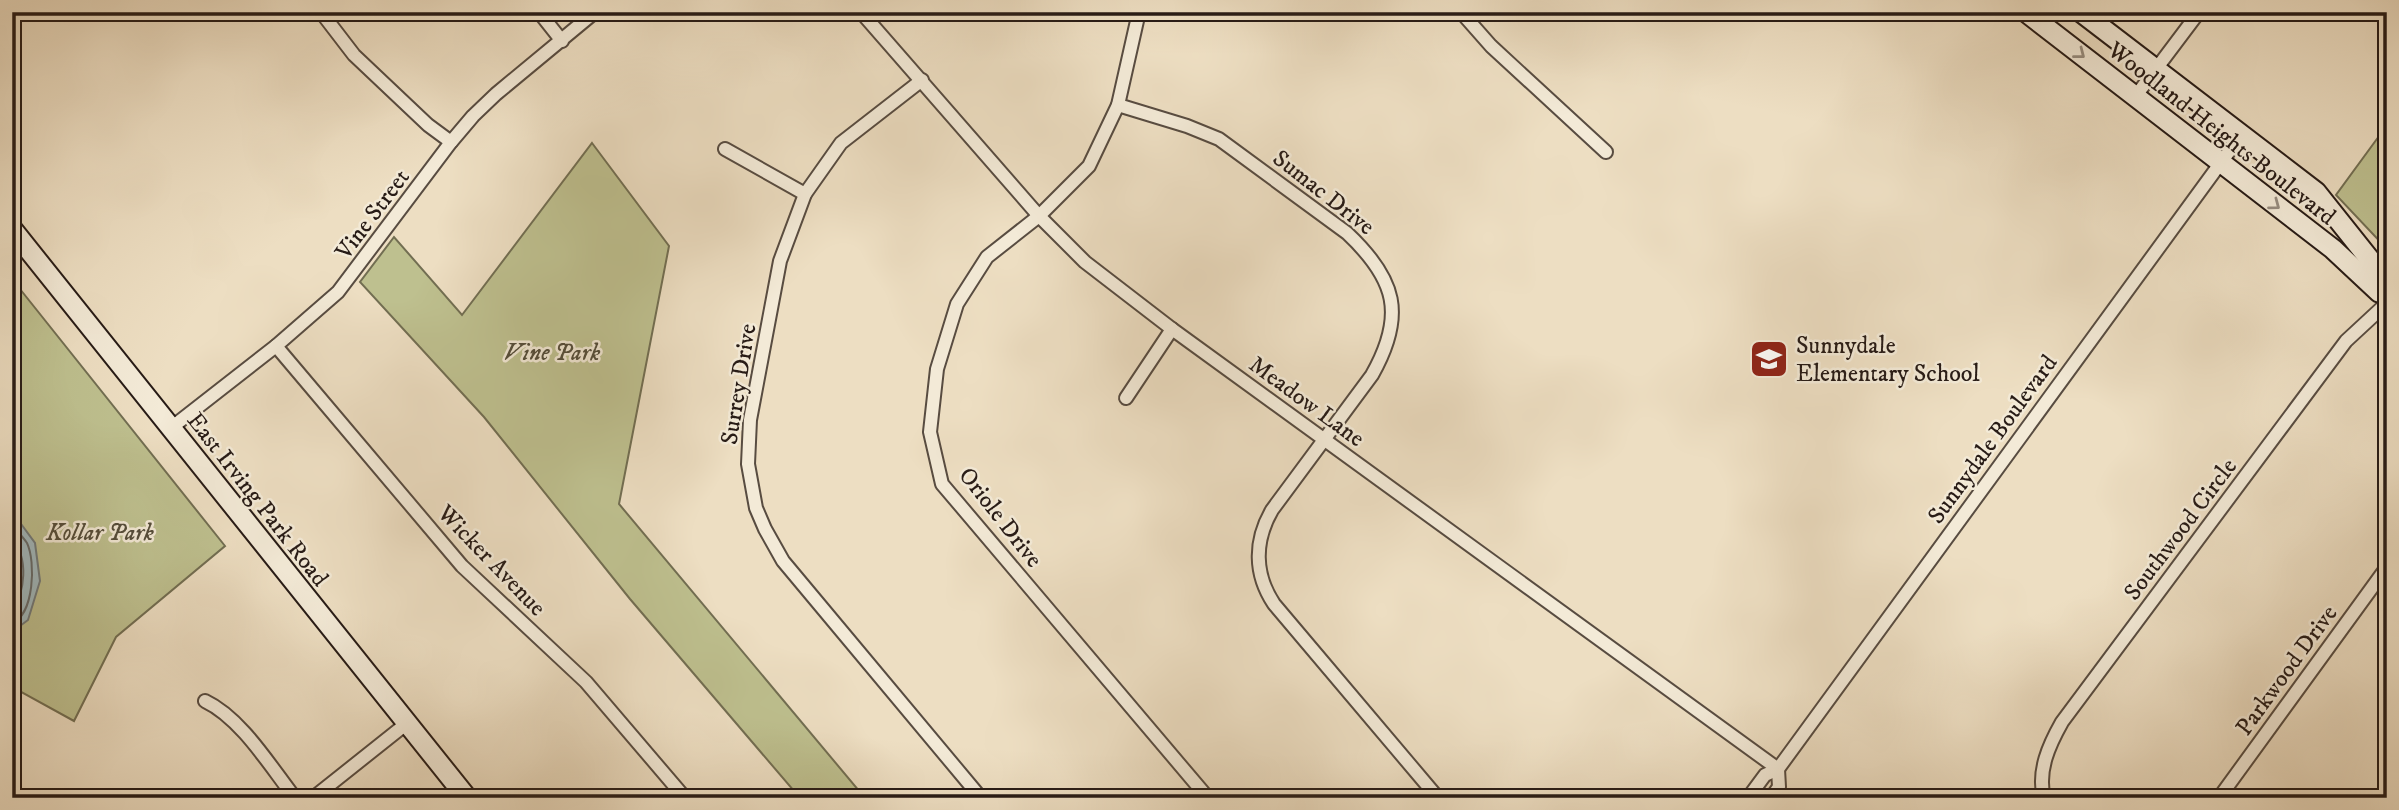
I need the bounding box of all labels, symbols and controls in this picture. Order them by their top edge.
street label: Woodland Heights Boulevard [2101,35,2341,232]
one-way arrow [2072,46,2084,59]
street label: Sumac Drive [1266,144,1380,242]
street label: Vine Street [328,163,417,267]
one-way arrow [2267,196,2280,209]
street label: Surrey Drive [715,322,763,447]
place label: Sunnydale Elementary School [1796,331,1980,389]
park label: Vine Park [504,338,600,368]
school or university icon: Sunnydale Elementary School [1748,338,1790,380]
street label: Sunnydale Boulevard [1921,349,2064,530]
street label: Meadow Lane [1243,350,1370,454]
street label: East Irving Park Road [180,406,335,593]
street label: Southwood Circle [2118,453,2244,607]
street label: Oriole Drive [952,461,1049,574]
street label: Wicker Avenue [430,498,552,623]
park label: Kollar Park [45,518,154,548]
street label: Parkwood Drive [2229,599,2344,742]

